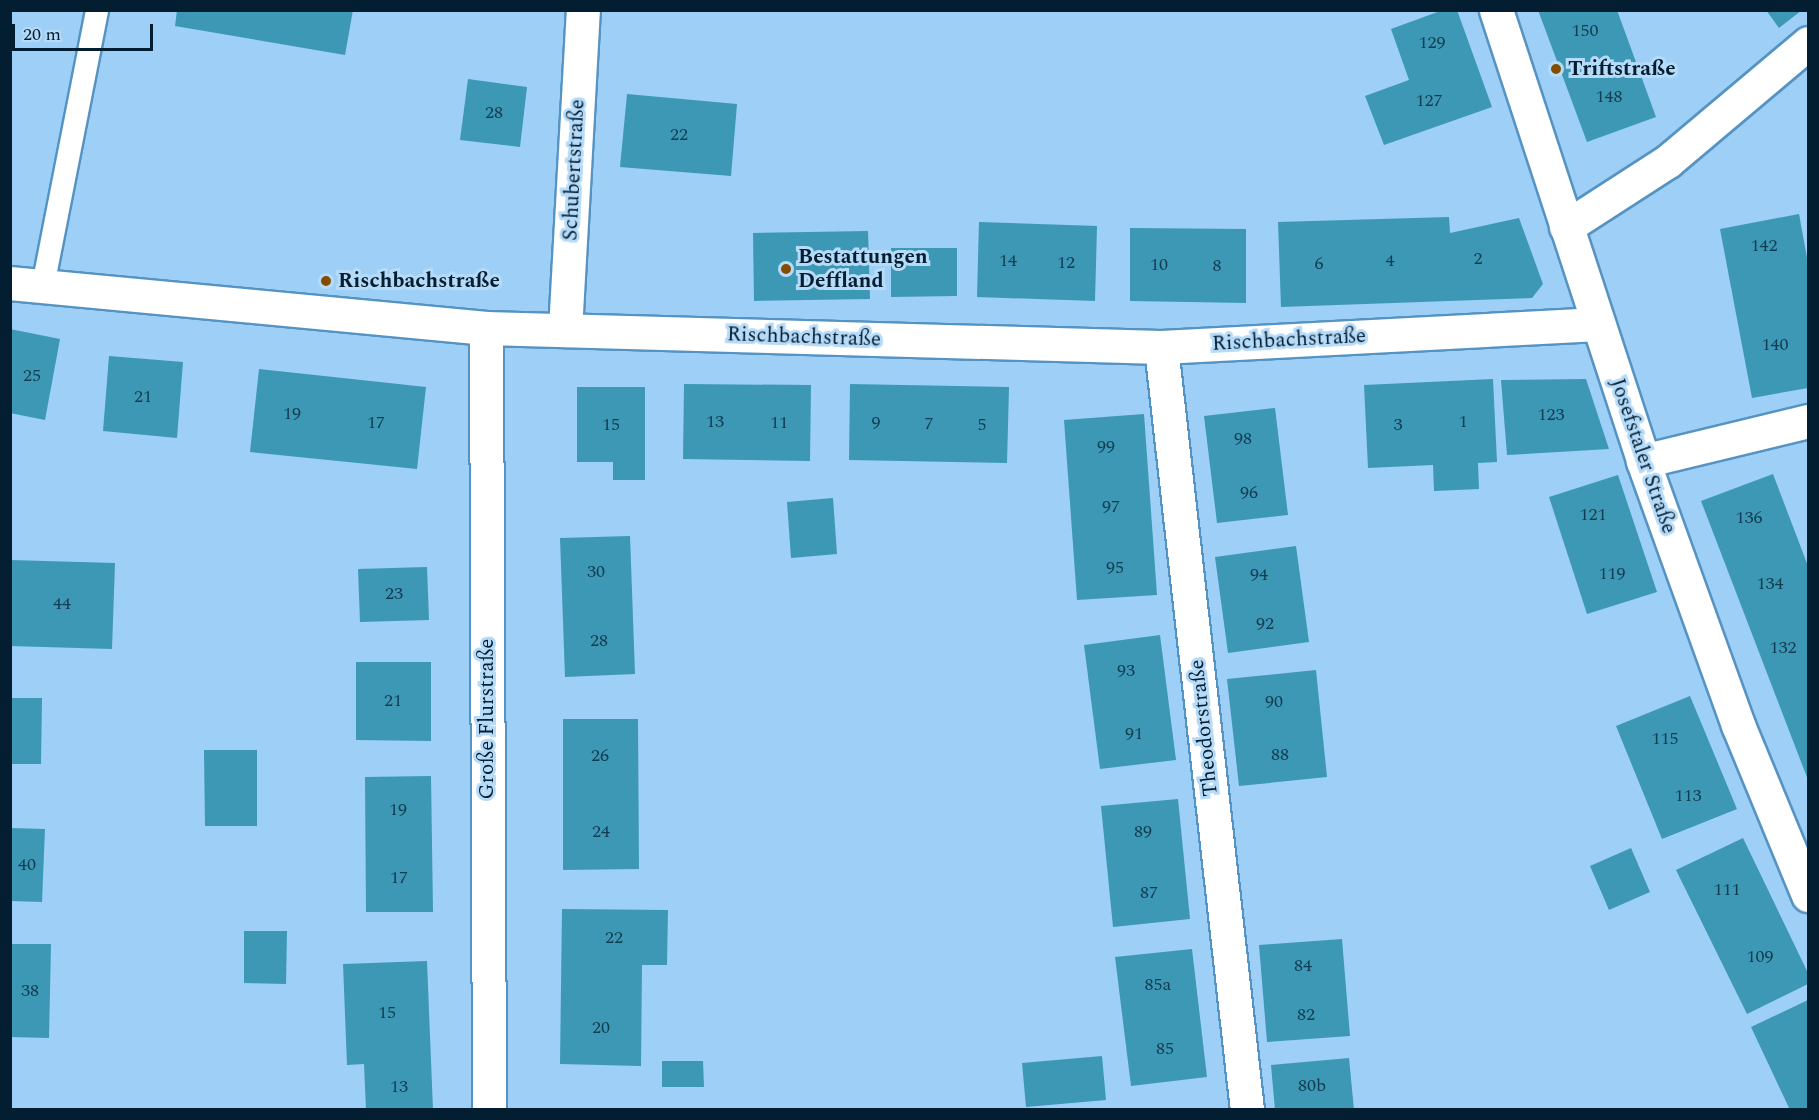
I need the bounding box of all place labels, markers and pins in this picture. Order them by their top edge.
place label: Triftstraße [1568,56,1676,82]
marker: Triftstraße [1549,62,1563,76]
place label: Bestattungen Deffland [798,244,928,294]
marker: Bestattungen Deffland [779,262,793,276]
place label: Rischbachstraße [338,268,500,294]
marker: Rischbachstraße [319,274,333,288]

